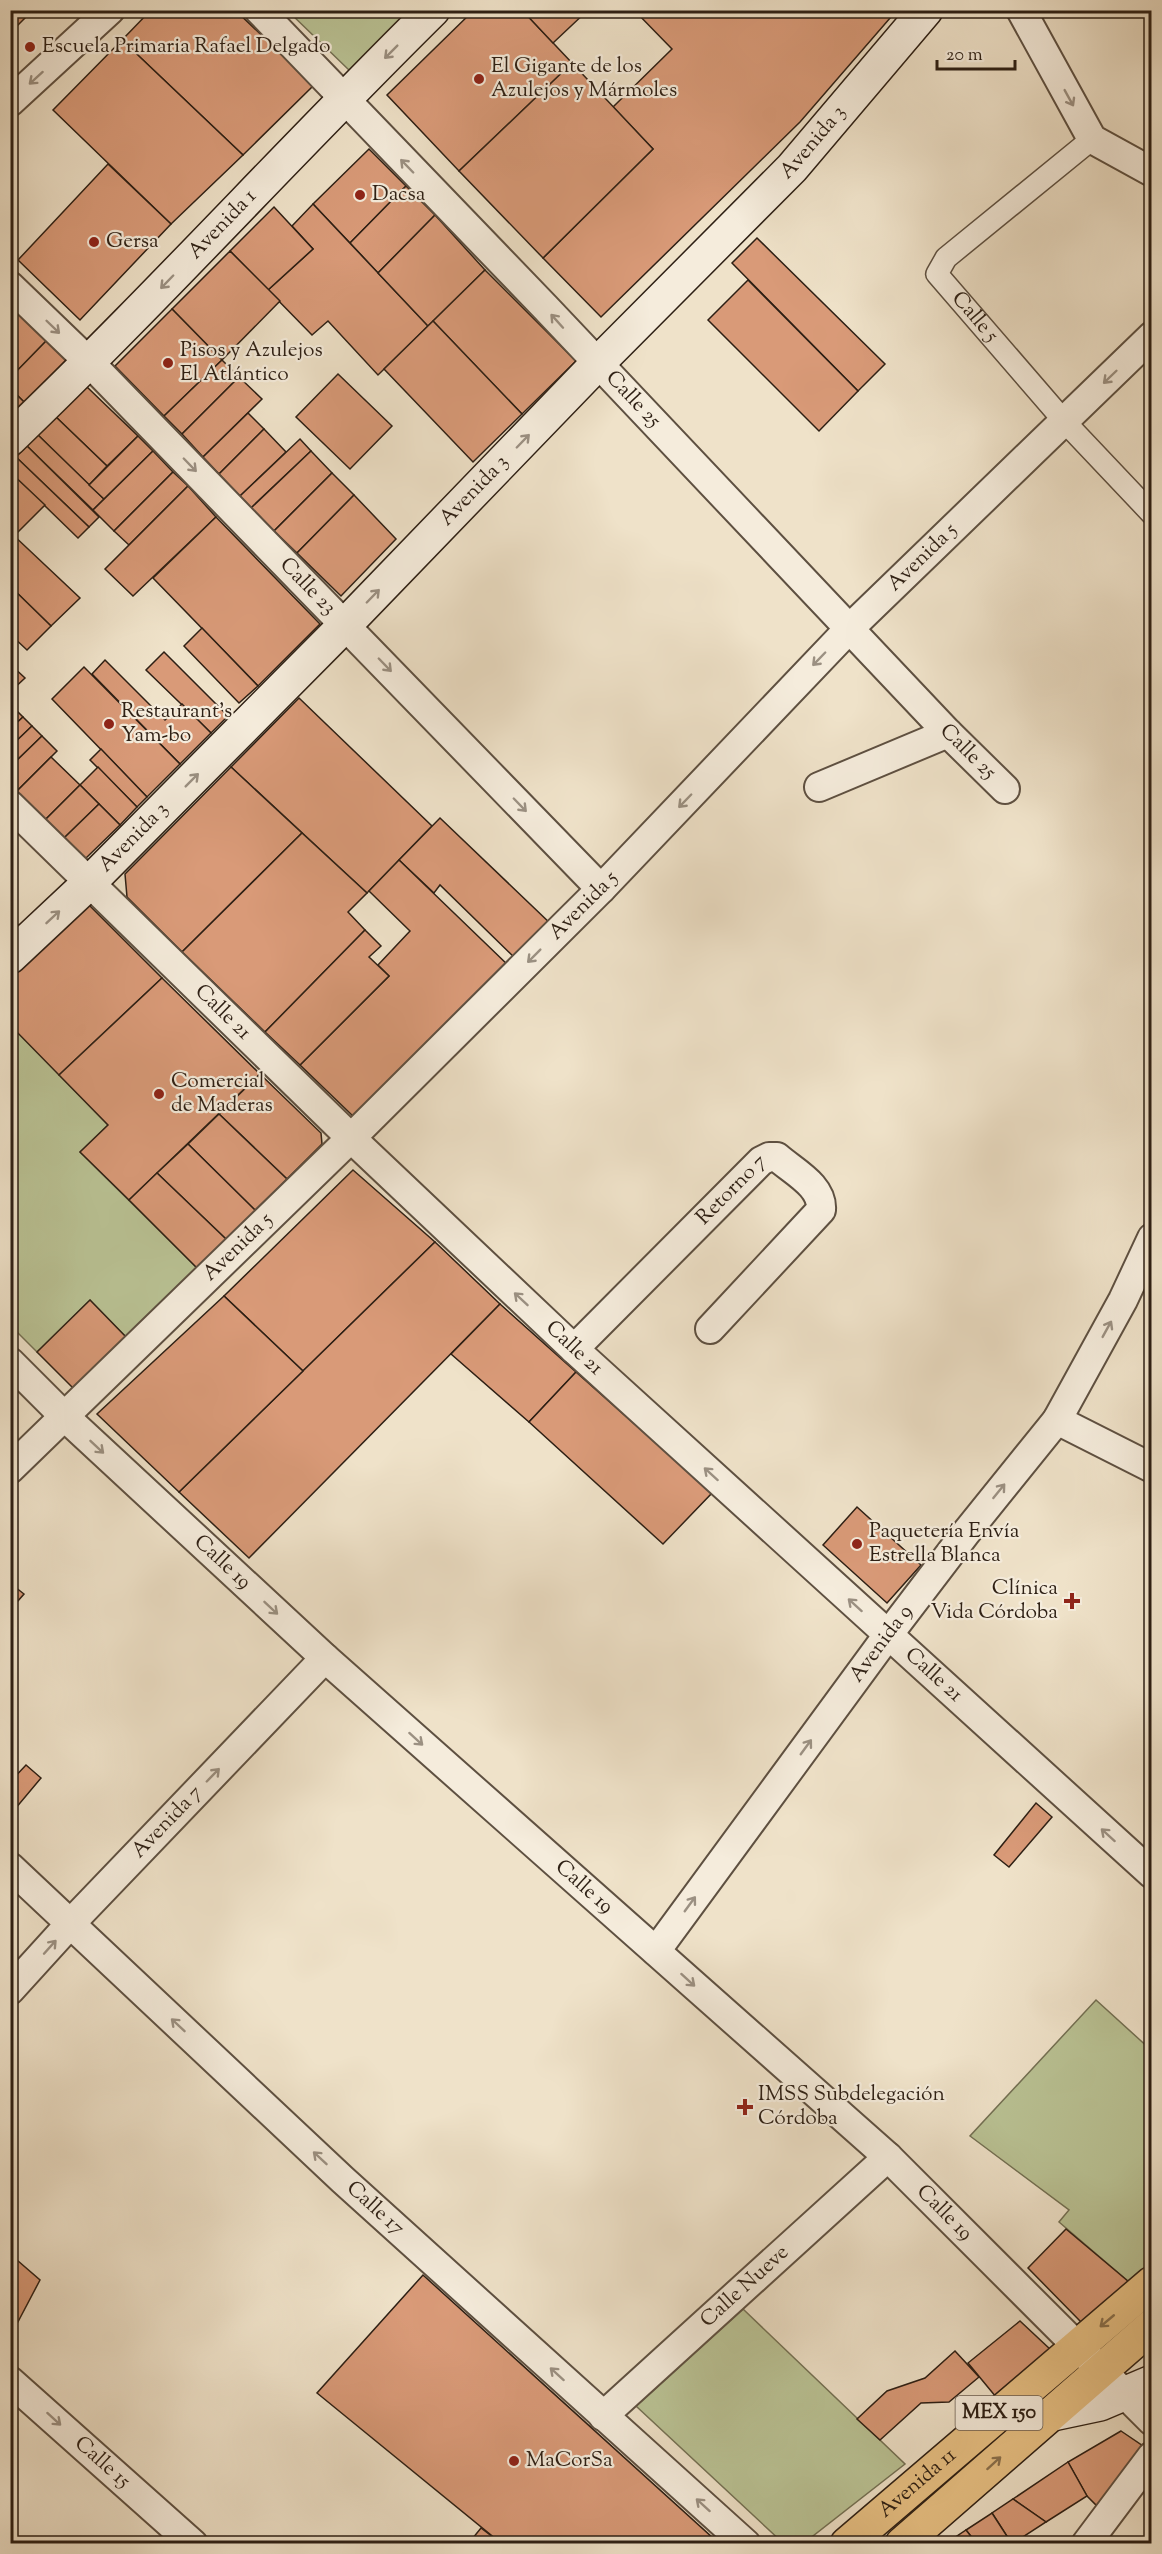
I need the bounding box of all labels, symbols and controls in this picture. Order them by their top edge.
place label: Escuela Primaria Rafael Delgado [42,32,331,62]
scale bar [937,33,1015,71]
marker: Escuela Primaria Rafael Delgado [23,40,37,54]
text: 20 m [946,43,983,69]
one-way arrow [383,44,398,59]
place label: El Gigante de los Azulejos y Mármoles [491,52,677,106]
one-way arrow [29,71,44,85]
marker: El Gigante de los Azulejos y Mármoles [472,72,486,86]
one-way arrow [1064,89,1075,107]
street label: Avenida 3 [773,99,854,187]
one-way arrow [400,158,414,173]
place label: Dacsa [372,180,426,210]
street label: Avenida 1 [182,183,264,267]
marker: Dacsa [353,188,367,202]
place label: Gersa [106,227,159,257]
marker: Gersa [87,235,101,249]
one-way arrow [161,274,175,289]
street label: Calle 5 [944,285,1005,350]
one-way arrow [550,314,564,329]
one-way arrow [45,319,60,334]
place label: Pisos y Azulejos El Atlántico [180,336,323,390]
marker: Pisos y Azulejos El Atlántico [161,356,175,370]
street label: Calle 25 [598,364,667,435]
one-way arrow [1102,370,1117,384]
one-way arrow [516,433,530,448]
street label: Avenida 3 [433,449,516,533]
one-way arrow [183,457,198,472]
street label: Avenida 5 [881,516,965,599]
street label: Calle 23 [272,551,343,622]
one-way arrow [366,589,380,604]
one-way arrow [812,652,827,667]
one-way arrow [378,657,392,672]
place label: Restaurant's Yam-bo [121,697,232,751]
marker: Restaurant's Yam-bo [102,717,116,731]
street label: Calle 25 [932,717,1003,787]
one-way arrow [184,772,199,787]
one-way arrow [678,793,692,808]
street label: Avenida 3 [92,796,176,880]
one-way arrow [513,798,528,813]
street label: Avenida 5 [542,864,625,948]
one-way arrow [45,910,60,924]
one-way arrow [527,948,542,963]
street label: Calle 21 [187,978,258,1047]
place label: Comercial de Maderas [171,1067,273,1121]
marker: Comercial de Maderas [152,1087,166,1101]
street label: Retorno 7 [690,1148,774,1232]
street label: Avenida 5 [196,1206,280,1289]
one-way arrow [514,1292,529,1306]
street label: Calle 21 [538,1314,609,1383]
one-way arrow [1102,1321,1113,1339]
one-way arrow [90,1440,105,1454]
one-way arrow [704,1467,719,1481]
one-way arrow [993,1483,1006,1499]
place label: Paquetería Envía Estrella Blanca [869,1517,1020,1571]
street label: Calle 19 [187,1528,258,1597]
marker: Paquetería Envía Estrella Blanca [850,1537,864,1551]
place label: Clínica Vida Córdoba [931,1574,1058,1628]
marker: Clínica Vida Córdoba [1063,1592,1081,1610]
one-way arrow [848,1598,863,1612]
street label: Avenida 9 [843,1599,921,1689]
one-way arrow [264,1601,279,1615]
street label: Calle 21 [898,1641,969,1710]
one-way arrow [408,1732,423,1746]
one-way arrow [799,1740,812,1756]
one-way arrow [206,1768,220,1783]
street label: Avenida 7 [125,1779,210,1866]
one-way arrow [1101,1828,1116,1842]
street label: Calle 19 [548,1853,620,1922]
one-way arrow [684,1897,697,1913]
one-way arrow [43,1939,57,1954]
one-way arrow [680,1973,695,1987]
one-way arrow [170,2018,185,2032]
place label: IMSS Subdelegación Córdoba [758,2080,945,2134]
marker: IMSS Subdelegación Córdoba [736,2098,754,2116]
one-way arrow [313,2152,328,2166]
street label: Calle 17 [339,2174,411,2244]
street label: Calle 19 [909,2178,979,2248]
street label: Calle Nueve [694,2239,796,2335]
one-way arrow [1099,2314,1115,2327]
one-way arrow [550,2367,565,2382]
road number: MEX 150 [956,2396,1042,2430]
one-way arrow [46,2412,61,2426]
street label: Calle 15 [67,2430,137,2496]
street label: Avenida 11 [872,2441,963,2526]
place label: MaCorSa [526,2446,613,2476]
marker: MaCorSa [507,2454,521,2468]
one-way arrow [986,2456,1001,2470]
one-way arrow [695,2498,710,2512]

